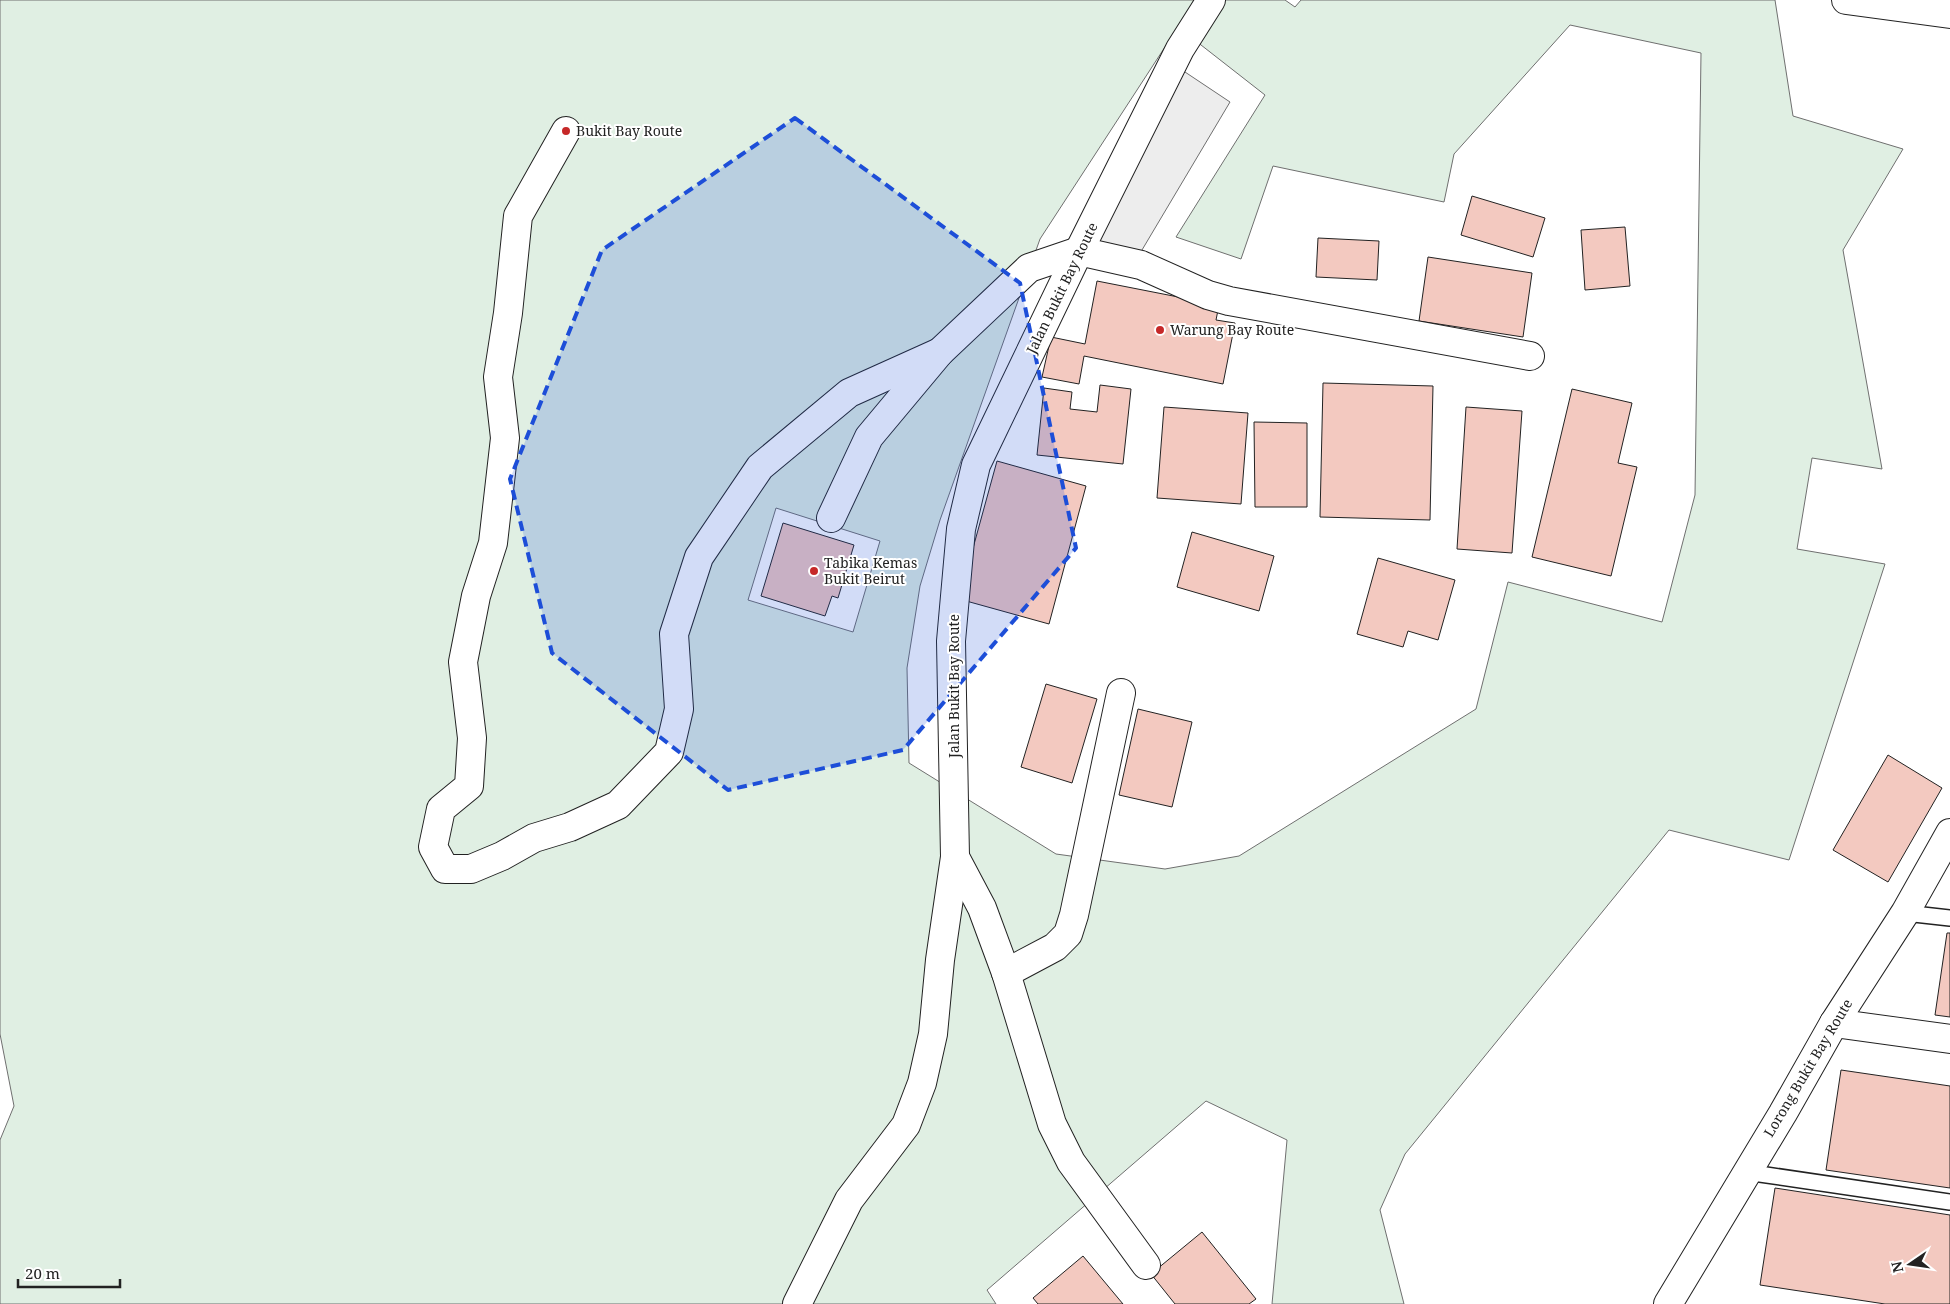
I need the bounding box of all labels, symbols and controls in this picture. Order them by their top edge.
place label: Bukit Bay Route [576,121,682,140]
marker: Bukit Bay Route [560,125,572,137]
street label: Jalan Bukit Bay Route [1021,219,1102,358]
place label: Warung Bay Route [1170,320,1294,339]
marker: Warung Bay Route [1154,324,1166,336]
place label: Tabika Kemas Bukit Beirut [824,553,917,588]
marker: Tabika Kemas Bukit Beirut [808,565,820,577]
street label: Jalan Bukit Bay Route [944,614,963,759]
street label: Lorong Bukit Bay Route [1759,995,1856,1140]
north arrow [1885,1239,1935,1289]
scale bar [18,1256,120,1288]
text: N [1886,1260,1907,1275]
text: 20 m [25,1263,60,1283]

